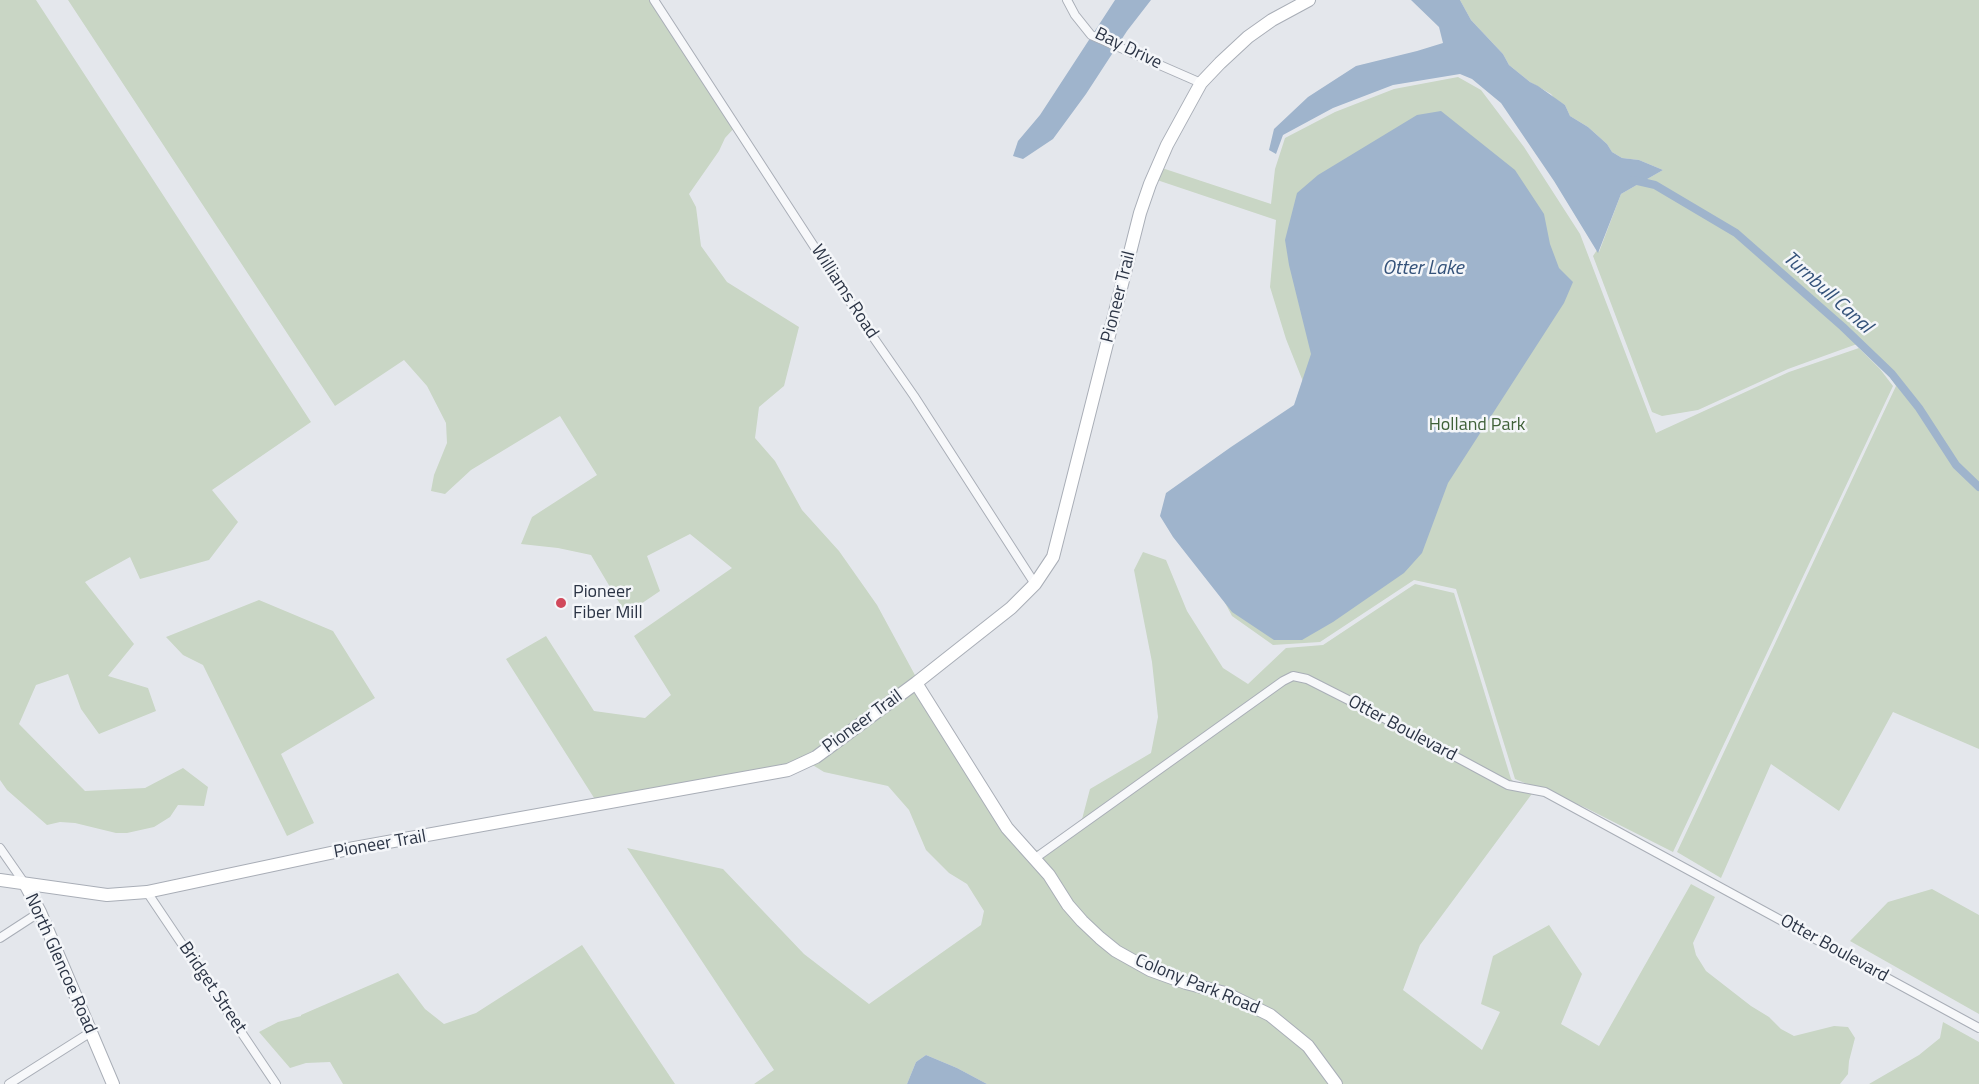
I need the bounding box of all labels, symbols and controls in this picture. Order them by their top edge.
street label: Bay Drive [1091,24,1165,74]
street label: Williams Road [806,241,882,343]
water label: Turnbull Canal [1778,247,1876,339]
street label: Pioneer Trail [1097,249,1141,345]
water label: Otter Lake [1382,257,1464,281]
park label: Holland Park [1429,415,1525,437]
place label: Pioneer Fiber Mill [573,582,643,624]
marker: Pioneer Fiber Mill [554,596,568,610]
street label: Pioneer Trail [819,686,907,758]
street label: Otter Boulevard [1344,691,1460,767]
street label: Pioneer Trail [332,826,428,864]
street label: North Glencoe Road [19,891,101,1037]
street label: Otter Boulevard [1776,910,1892,988]
street label: Bridget Street [173,938,251,1038]
street label: Colony Park Road [1132,950,1262,1020]

